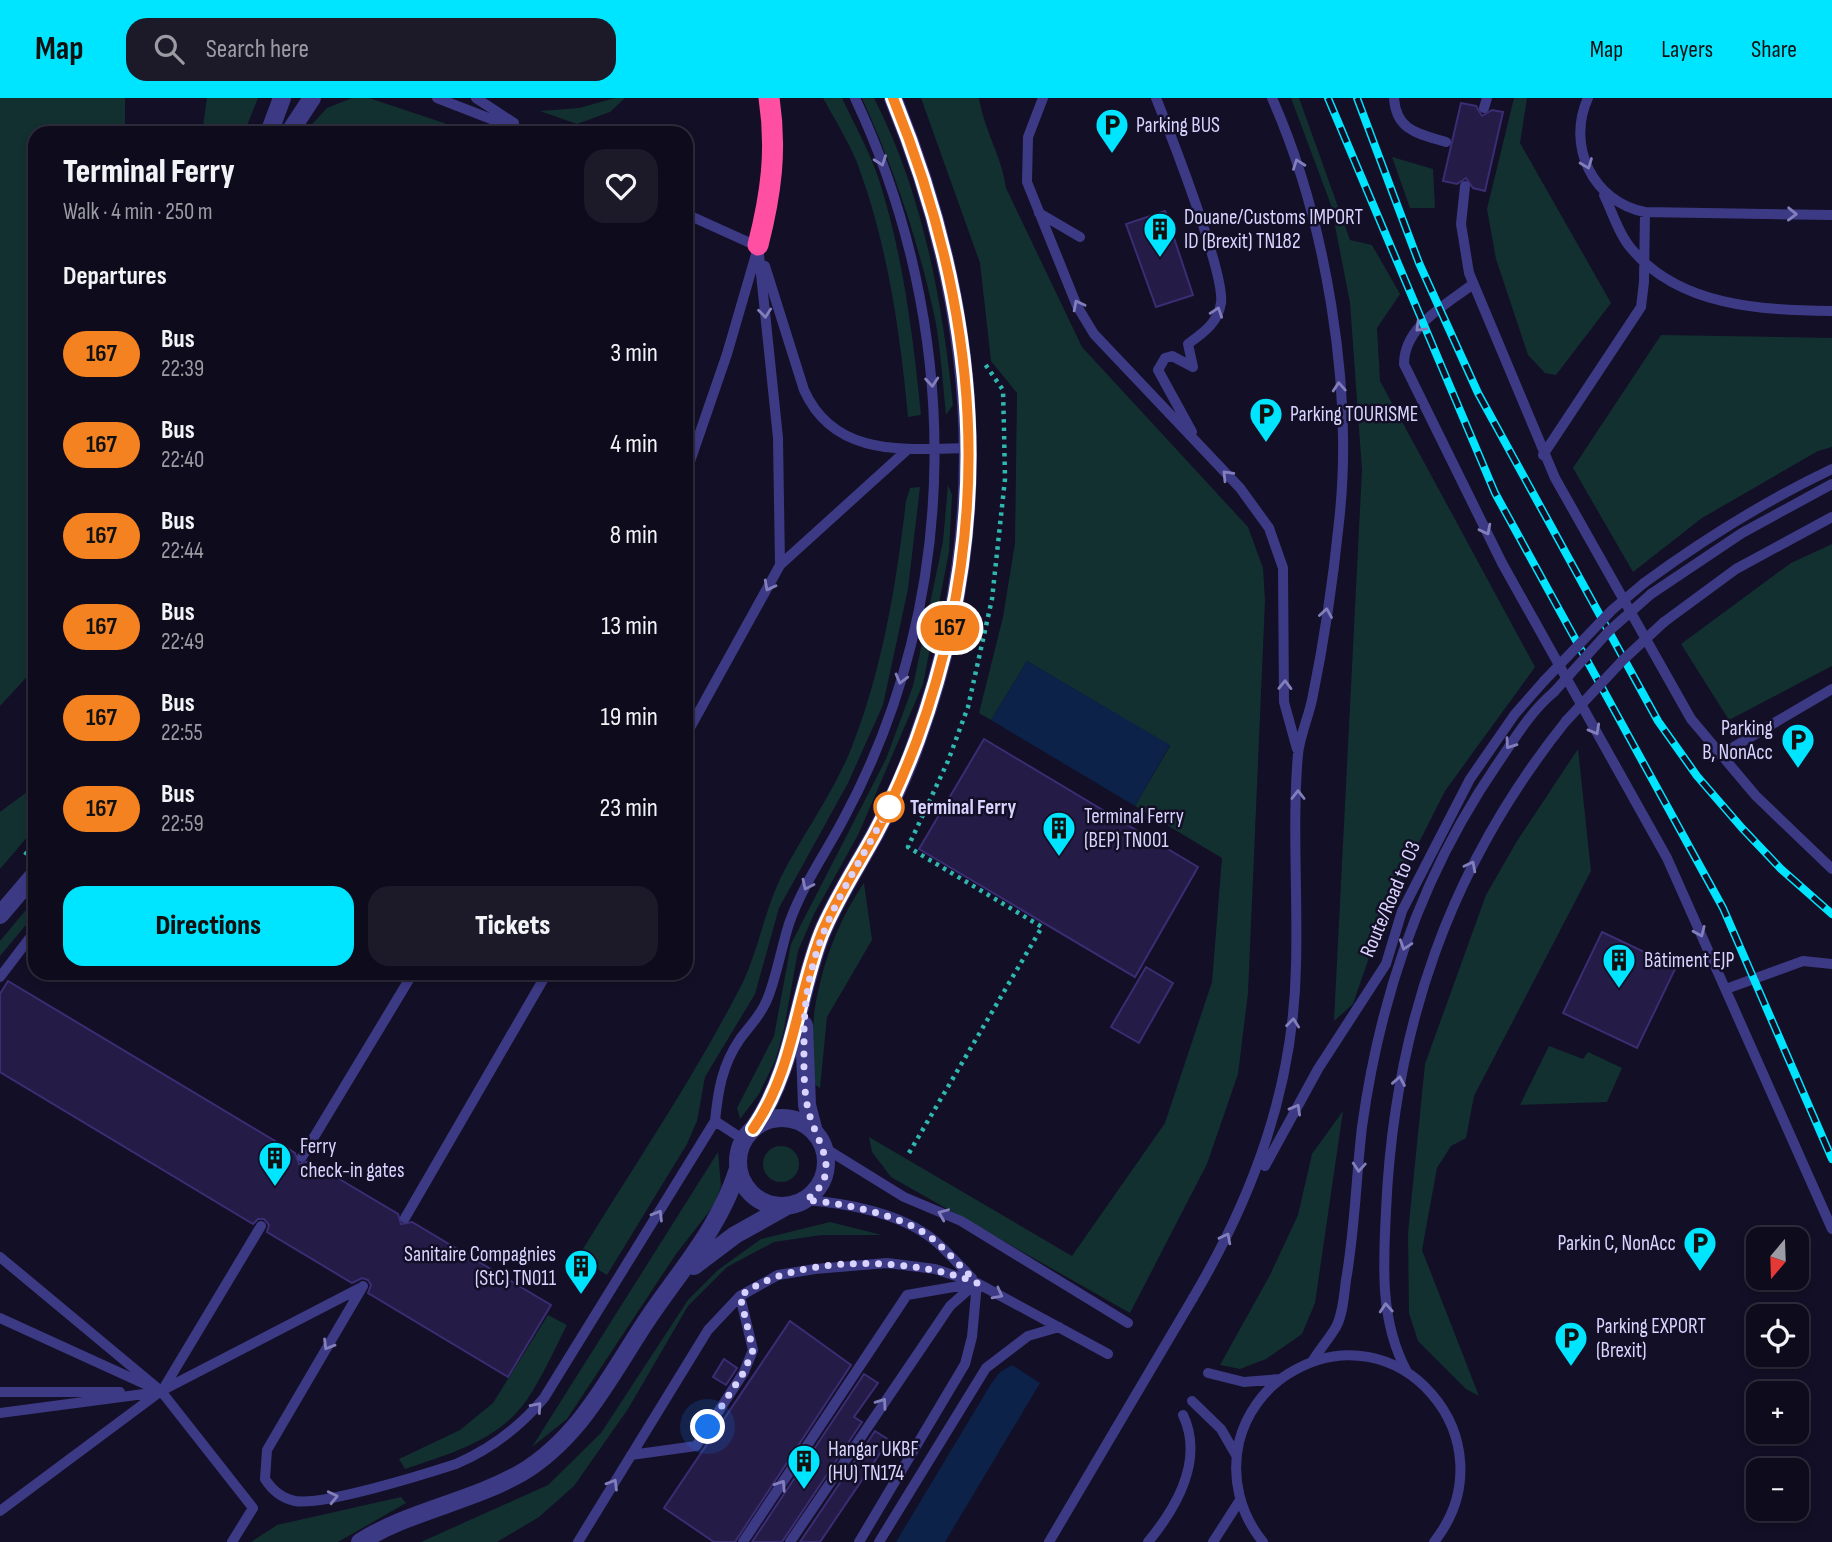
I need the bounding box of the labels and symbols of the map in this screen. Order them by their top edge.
parking icon: Parking BUS [1093,106,1131,155]
place label: Parking BUS [1136,113,1220,138]
one-way arrow [873,154,887,166]
one-way arrow [1578,157,1592,169]
one-way arrow [1292,158,1306,170]
place label: Douane/Customs IMPORT ID (Brexit) TN182 [1184,205,1364,254]
one-way arrow [1787,206,1798,222]
building icon: Douane/Customs IMPORT ID (Brexit) TN182 [1141,210,1179,259]
one-way arrow [1072,300,1086,312]
one-way arrow [1209,306,1223,319]
one-way arrow [757,308,772,319]
one-way arrow [1415,319,1428,331]
one-way arrow [924,376,939,387]
one-way arrow [1332,381,1347,392]
parking icon: Parking TOURISME [1247,395,1285,444]
place label: Parking TOURISME [1290,402,1418,427]
one-way arrow [1223,470,1236,483]
one-way arrow [1478,523,1492,535]
one-way arrow [764,579,777,591]
line badge: 167 [910,605,990,651]
one-way arrow [1318,607,1333,619]
one-way arrow [895,673,909,685]
one-way arrow [1277,680,1292,691]
place label: Parking B, NonAcc [1702,716,1773,765]
parking icon: Parking B, NonAcc [1779,721,1817,770]
one-way arrow [1587,722,1600,735]
one-way arrow [1506,737,1519,750]
one-way arrow [1290,789,1306,800]
marker: Terminal Ferry [874,792,904,822]
place label: Terminal Ferry [910,795,1016,820]
place label: Terminal Ferry (BEP) TN001 [1084,804,1184,853]
building icon: Terminal Ferry (BEP) TN001 [1040,809,1078,858]
street label: Route/Road to O3 [1355,838,1426,961]
one-way arrow [1463,861,1476,874]
one-way arrow [801,878,815,890]
one-way arrow [1692,924,1706,937]
one-way arrow [1398,938,1413,950]
building icon: Bâtiment EJP [1600,941,1638,990]
place label: Bâtiment EJP [1644,948,1735,973]
one-way arrow [1285,1017,1300,1028]
one-way arrow [1391,1076,1406,1088]
one-way arrow [1288,1103,1301,1116]
place label: Ferry check-in gates [300,1134,405,1183]
building icon: Ferry check-in gates [256,1139,294,1188]
one-way arrow [1352,1162,1367,1173]
one-way arrow [937,1208,950,1222]
one-way arrow [650,1210,663,1223]
parking icon: Parkin C, NonAcc [1681,1224,1719,1273]
north arrow [1746,1227,1810,1290]
place label: Parkin C, NonAcc [1557,1231,1676,1256]
one-way arrow [1217,1233,1231,1246]
place label: Sanitaire Compagnies (StC) TN011 [404,1242,557,1291]
building icon: Sanitaire Compagnies (StC) TN011 [562,1247,600,1296]
one-way arrow [991,1286,1003,1299]
one-way arrow [1379,1302,1394,1313]
place label: Parking EXPORT (Brexit) [1596,1314,1706,1363]
parking icon: Parking EXPORT (Brexit) [1552,1319,1590,1368]
one-way arrow [323,1337,336,1350]
one-way arrow [874,1398,886,1411]
one-way arrow [529,1402,541,1415]
your location [690,1409,725,1444]
place label: Hangar UKBF (HU) TN174 [828,1437,919,1486]
building icon: Hangar UKBF (HU) TN174 [785,1442,823,1491]
one-way arrow [605,1478,618,1491]
one-way arrow [773,1480,785,1493]
one-way arrow [327,1491,339,1505]

